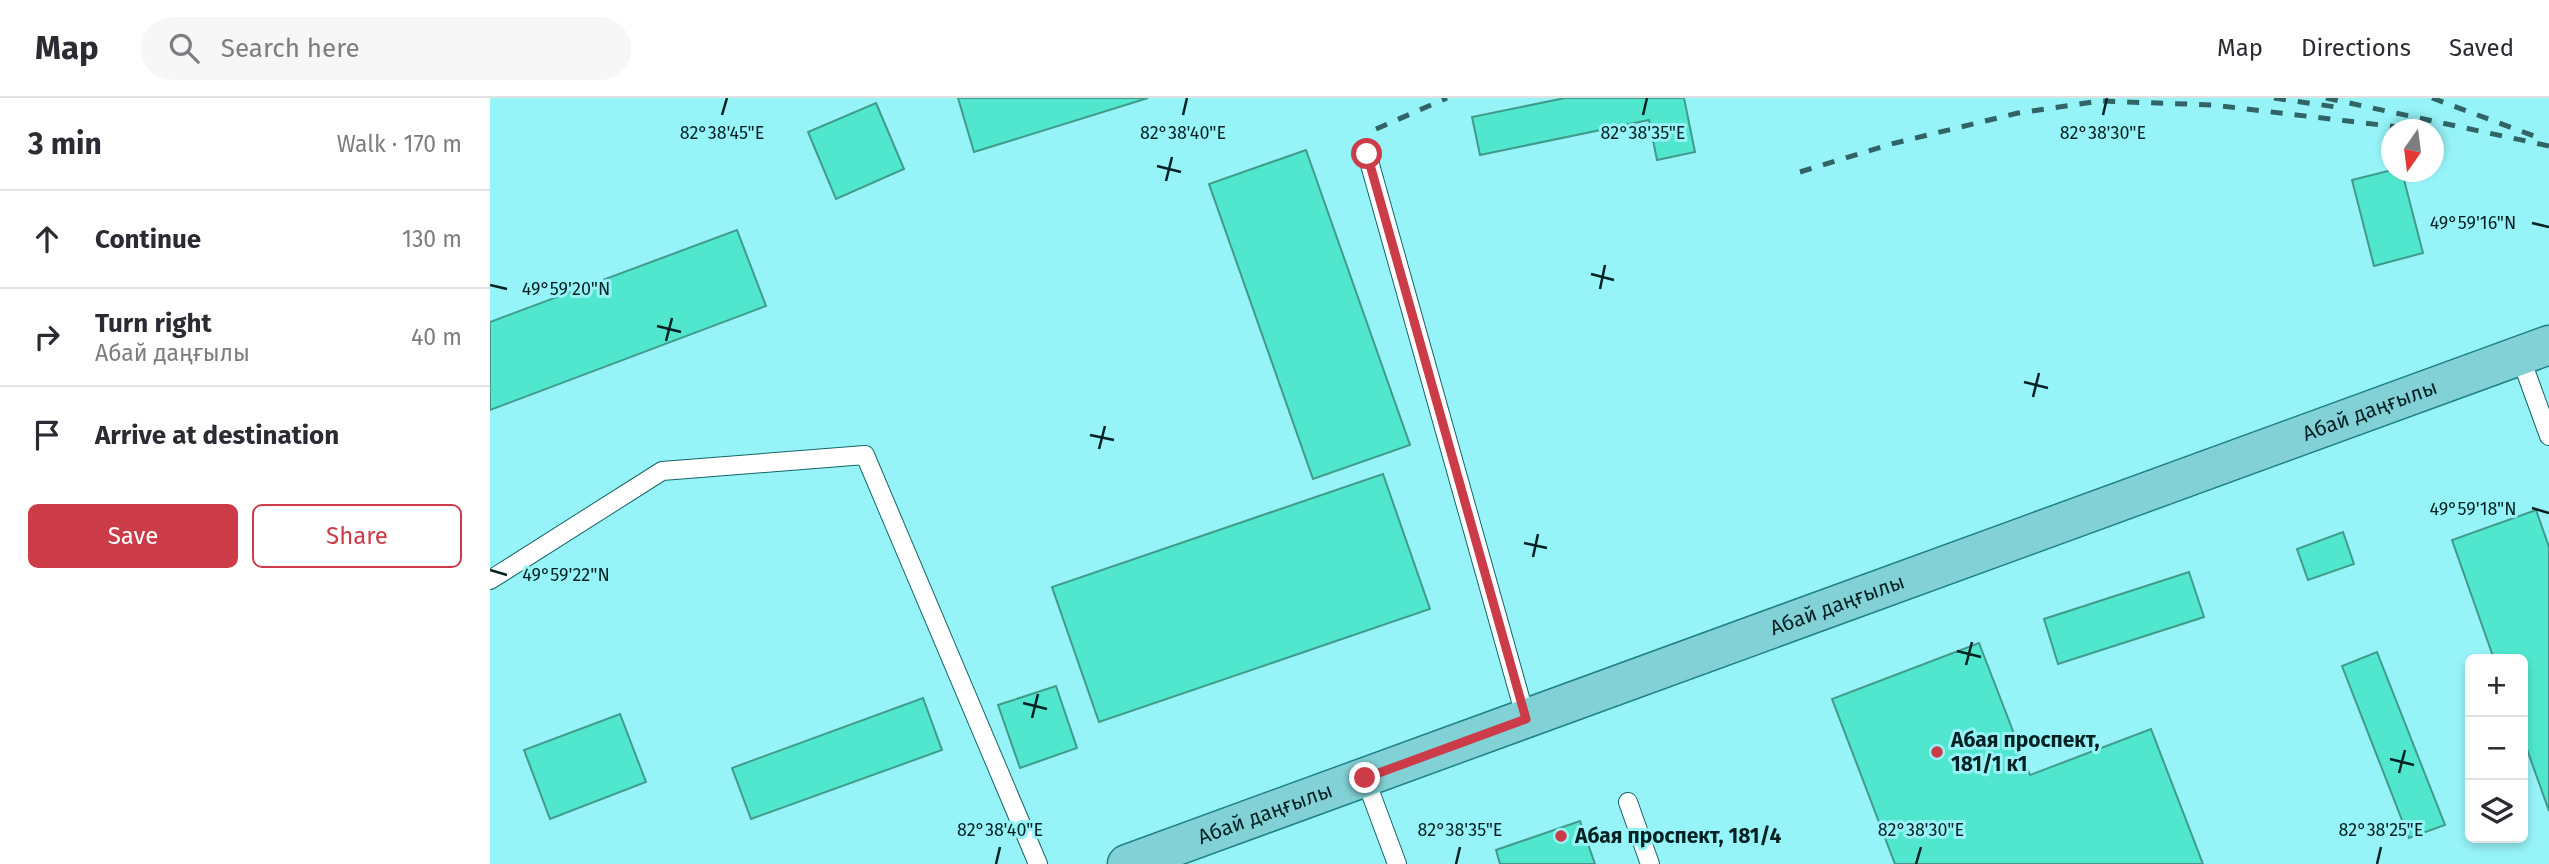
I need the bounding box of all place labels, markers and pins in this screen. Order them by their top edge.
place label: Абая проспект, 181/1 к1 [1950,727,2100,777]
marker: Абая проспект, 181/1 к1 [1929,744,1945,760]
place label: Абая проспект, 181/4 [1574,823,1781,849]
marker: Абая проспект, 181/4 [1553,828,1569,844]

